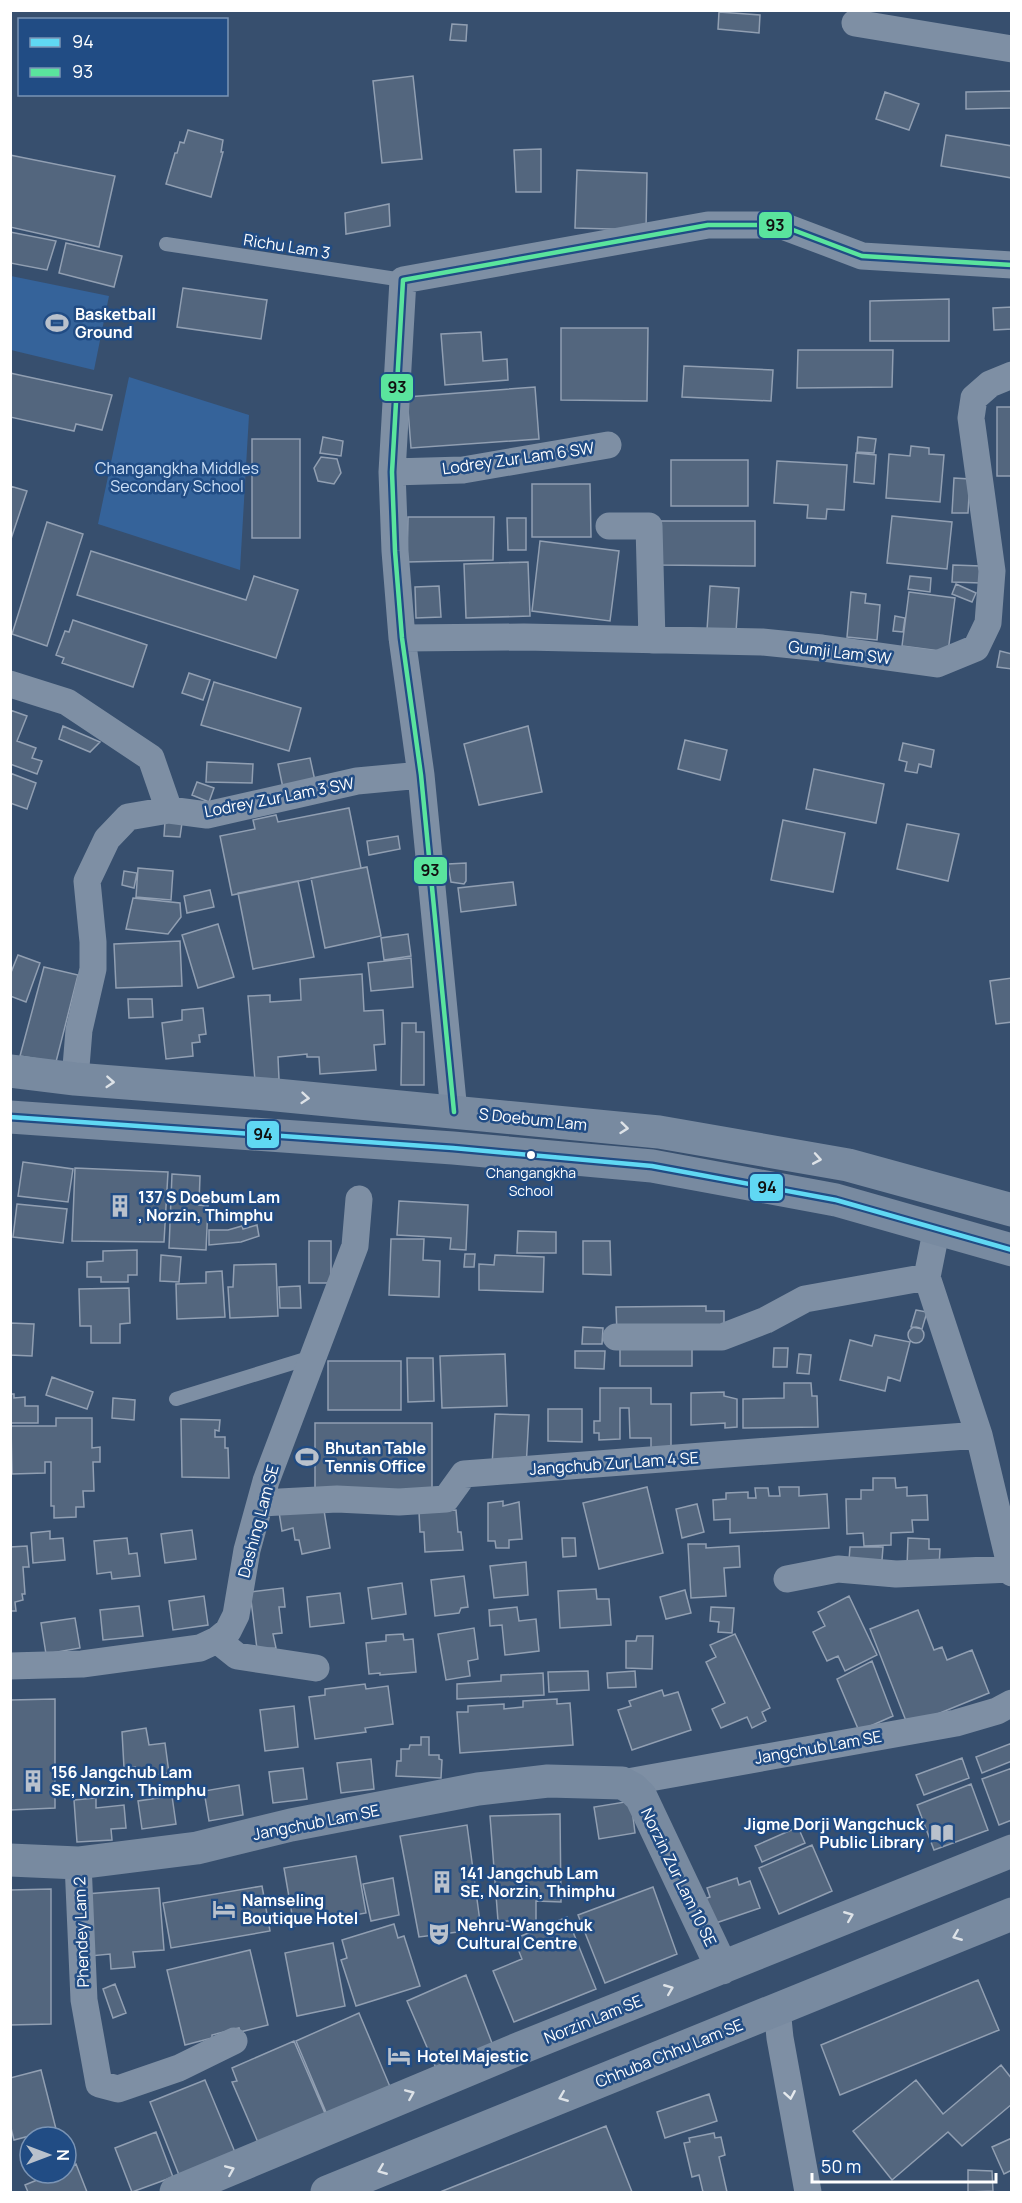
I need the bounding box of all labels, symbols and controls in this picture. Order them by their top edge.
legend [18,18,228,96]
text: 94 [72,29,94,53]
text: 93 [72,59,93,83]
line badge: 93 [758,211,793,239]
text: 93 [765,214,785,236]
street label: Richu Lam 3 [242,228,332,264]
place label: Basketball Ground [75,303,156,343]
sports icon: Basketball Ground [44,310,70,336]
line badge: 93 [380,373,414,402]
text: 93 [387,376,407,398]
street label: Lodrey Zur Lam 6 SW [441,436,595,480]
park label: Changangkha Middles Secondary School [95,457,259,497]
street label: Gumji Lam SW [787,635,893,669]
street label: Lodrey Zur Lam 3 SW [202,772,356,822]
line badge: 93 [413,856,448,885]
text: 93 [420,859,440,881]
one-way arrow [106,1075,115,1088]
one-way arrow [300,1091,309,1104]
street label: S Doebum Lam [478,1102,588,1136]
line badge: 94 [246,1120,280,1149]
one-way arrow [620,1121,629,1134]
text: 94 [253,1123,273,1145]
marker: Changangkha School [525,1149,537,1161]
one-way arrow [811,1152,821,1165]
place label: Changangkha School [486,1163,576,1200]
line badge: 94 [749,1173,784,1202]
text: 94 [757,1176,777,1198]
place label: 137 S Doebum Lam , Norzin, Thimphu [138,1186,280,1226]
building icon: 137 S Doebum Lam , Norzin, Thimphu [107,1193,133,1219]
place label: Bhutan Table Tennis Office [325,1437,427,1477]
sports icon: Bhutan Table Tennis Office [294,1444,320,1470]
street label: Jangchub Zur Lam 4 SE [529,1446,699,1480]
street label: Dashing Lam SE [232,1462,284,1580]
street label: Jangchub Lam SE [753,1725,883,1769]
place label: 156 Jangchub Lam SE, Norzin, Thimphu [51,1761,206,1801]
building icon: 156 Jangchub Lam SE, Norzin, Thimphu [20,1768,46,1794]
street label: Jangchub Lam SE [251,1799,381,1845]
street label: Norzin Zur Lam 10 SE [636,1804,722,1950]
place label: Jigme Dorji Wangchuck Public Library [744,1813,924,1853]
library icon: Jigme Dorji Wangchuck Public Library [929,1820,955,1846]
place label: 141 Jangchub Lam SE, Norzin, Thimphu [460,1862,615,1902]
building icon: 141 Jangchub Lam SE, Norzin, Thimphu [429,1869,455,1895]
street label: Phendey Lam 2 [68,1876,94,1988]
place label: Namseling Boutique Hotel [242,1889,358,1929]
hotel icon: Namseling Boutique Hotel [211,1896,237,1922]
one-way arrow [843,1911,854,1923]
place label: Nehru-Wangchuk Cultural Centre [457,1914,593,1954]
theatre icon: Nehru-Wangchuk Cultural Centre [426,1921,452,1947]
one-way arrow [953,1929,964,1941]
one-way arrow [662,1984,673,1996]
street label: Norzin Lam SE [541,1989,645,2049]
street label: Chhuba Chhu Lam SE [592,2013,746,2093]
hotel icon: Hotel Majestic [386,2043,412,2069]
place label: Hotel Majestic [417,2045,529,2067]
one-way arrow [404,2089,415,2101]
one-way arrow [558,2090,569,2102]
one-way arrow [783,2090,796,2100]
north arrow [18,2125,78,2185]
scale bar [812,2146,996,2184]
text: N [52,2149,74,2161]
text: 50 m [821,2154,861,2178]
one-way arrow [377,2163,388,2175]
one-way arrow [224,2165,235,2177]

